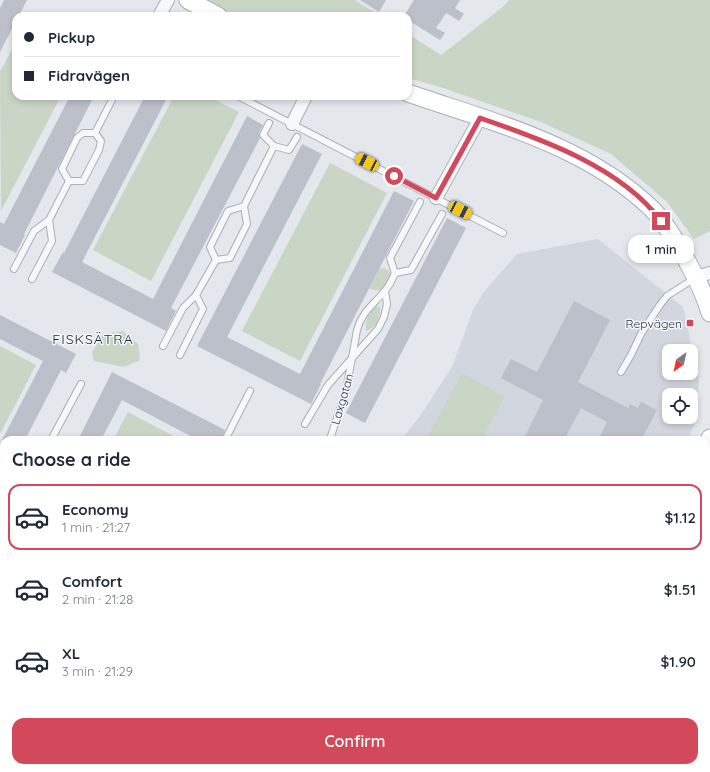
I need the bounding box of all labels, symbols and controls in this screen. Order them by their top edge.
text: Pickup [48,28,95,47]
text: Fidravägen [48,66,130,85]
car [354,151,380,173]
route start [385,167,403,185]
car [447,199,473,221]
route end [652,212,670,230]
callout: 1 min [628,235,694,263]
text: 1 min [645,241,677,257]
place label: Repvägen [625,316,682,331]
marker: Repvägen [685,318,695,328]
district label: FISKSÄTRA [52,330,134,348]
north arrow [662,344,698,380]
map controls [662,344,698,424]
street label: Laxgatan [328,372,356,426]
button: locate [662,388,698,424]
text: Choose a ride [12,448,131,471]
icon: car [14,499,50,535]
text: Economy [62,500,129,519]
text: $1.12 [665,508,696,527]
text: 1 min · 21:27 [62,519,130,535]
icon: car [14,571,50,607]
text: Comfort [62,572,123,591]
text: $1.51 [664,580,696,599]
text: 2 min · 21:28 [62,591,133,607]
icon: car [14,643,50,679]
text: XL [62,644,80,663]
text: $1.90 [660,652,696,671]
text: 3 min · 21:29 [62,663,133,679]
button: Confirm [12,718,698,764]

